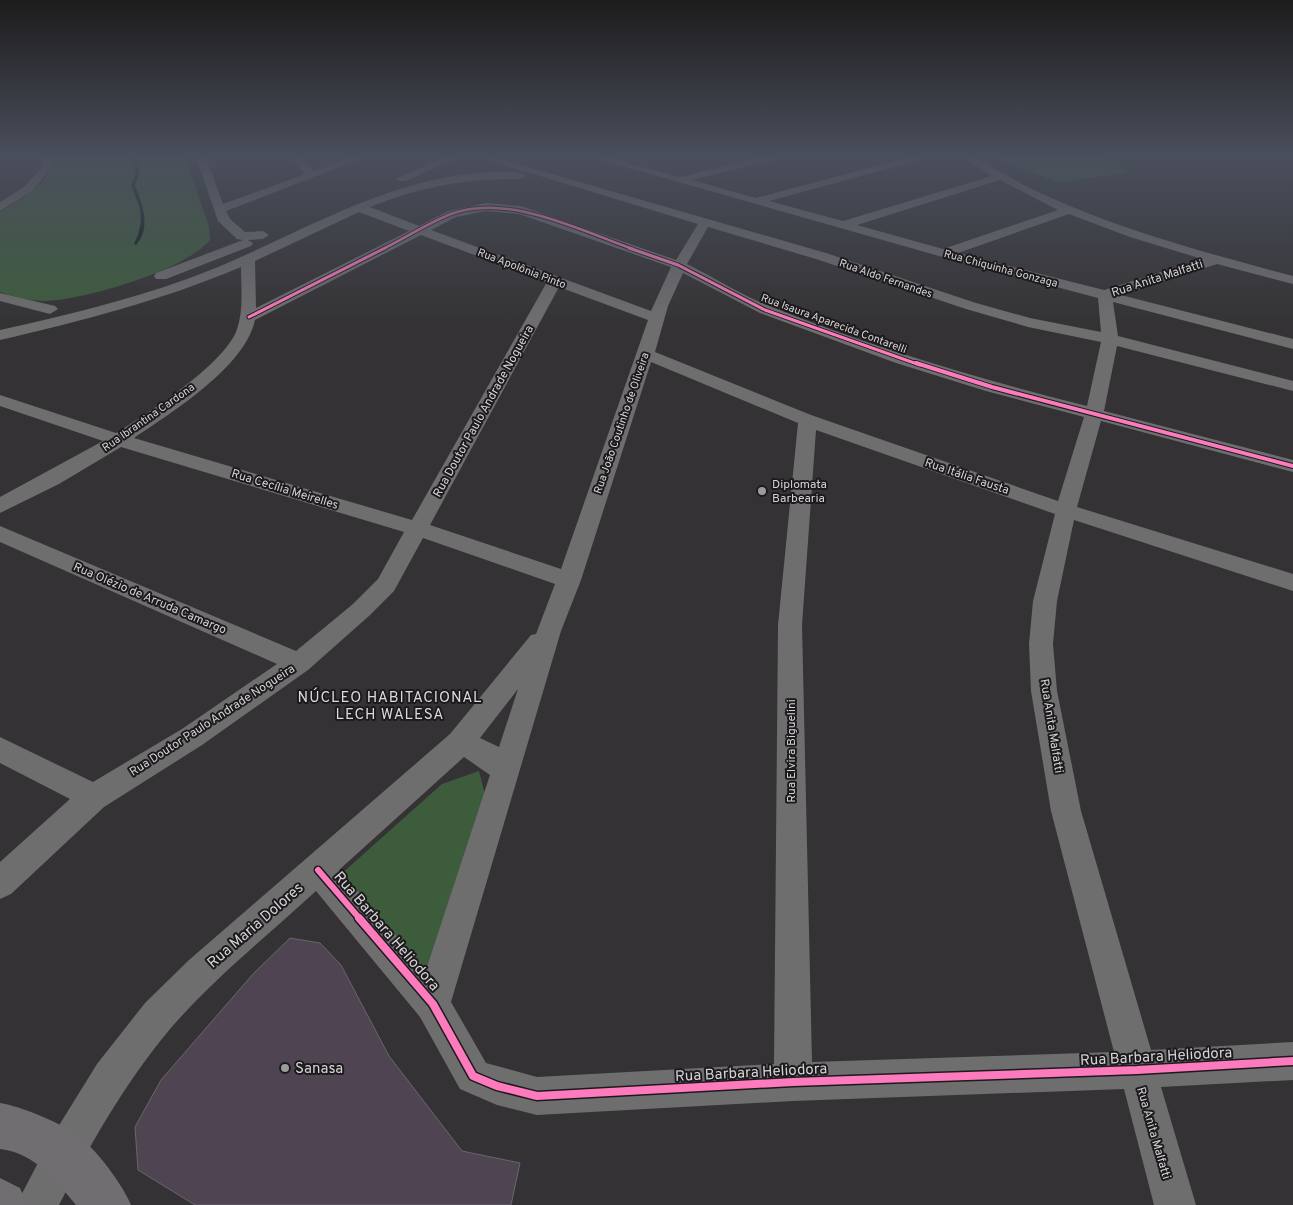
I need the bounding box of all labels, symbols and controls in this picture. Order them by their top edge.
street label: Rua Apolônia Pinto [475,246,568,292]
street label: Rua Chiquinha Gonzaga [942,247,1059,291]
street label: Rua Aldo Fernandes [837,256,934,301]
street label: Rua Anita Malfatti [1109,257,1205,301]
street label: Rua Isaura Aparecida Contarelli [759,291,909,357]
street label: Rua Doutor Paulo Andrade Nogueira [430,323,538,500]
street label: Rua João Coutinho de Oliveira [591,351,653,496]
street label: Rua Ibrantina Cardona [100,380,198,455]
street label: Rua Itália Fausta [922,455,1011,499]
street label: Rua Cecília Meirelles [229,466,340,514]
place label: Diplomata Barbearia [772,477,827,507]
marker: Diplomata Barbearia [756,485,768,497]
street label: Rua Olézio de Arruda Camargo [71,559,229,639]
street label: Rua Doutor Paulo Andrade Nogueira [127,661,298,780]
street label: Rua Anita Malfatti [1036,678,1066,774]
district label: NÚCLEO HABITACIONAL LECH WALESA [298,687,482,725]
street label: Rua Elvira Biguelini [784,699,800,803]
street label: Rua Barbara Heliodora [329,868,443,996]
street label: Rua Maria Dolores [204,879,308,973]
street label: Rua Barbara Heliodora [1080,1044,1233,1071]
place label: Sanasa [295,1060,343,1079]
street label: Rua Barbara Heliodora [675,1060,828,1087]
marker: Sanasa [279,1062,291,1074]
street label: Rua Anita Malfatti [1132,1085,1174,1181]

